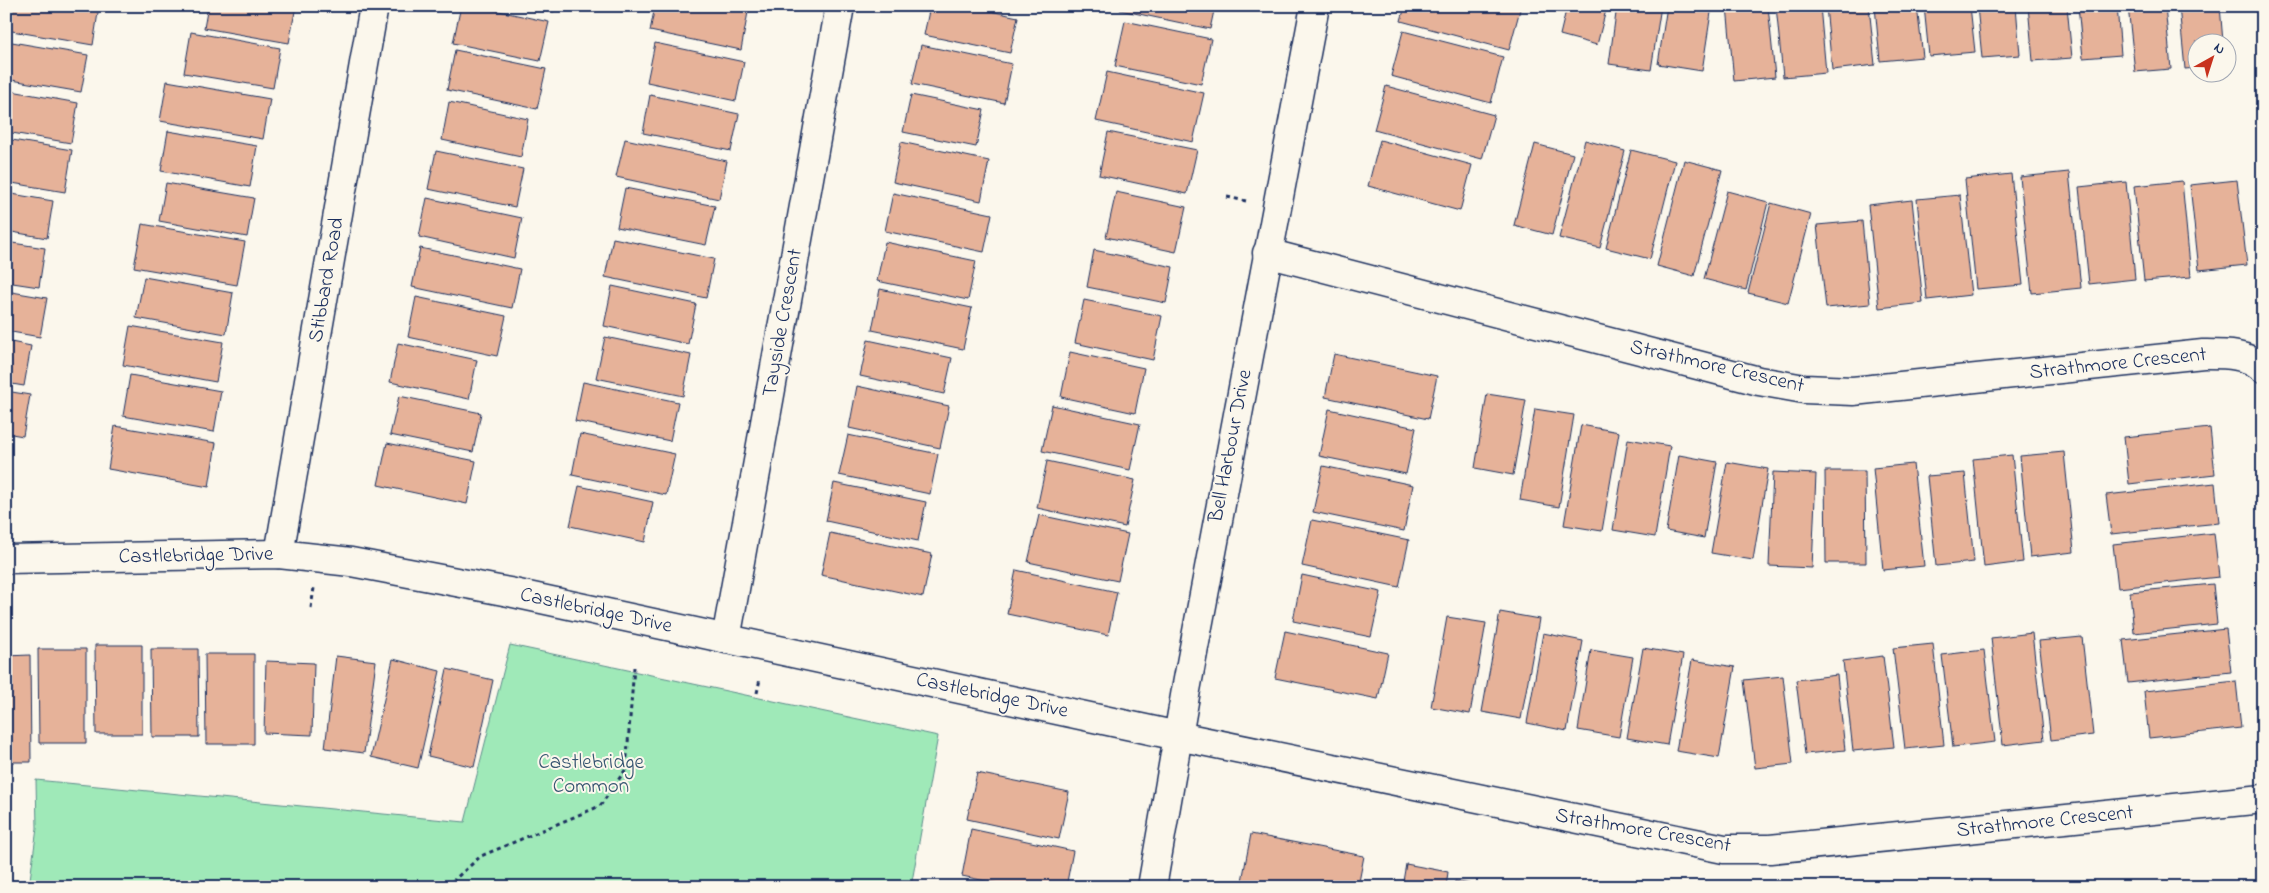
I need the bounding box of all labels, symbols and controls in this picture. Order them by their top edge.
north arrow [2186,32,2236,82]
text: N [2209,38,2230,60]
street label: Stibbard Road [301,215,353,345]
street label: Tayside Crescent [755,246,813,400]
street label: Strathmore Crescent [1627,332,1807,402]
street label: Strathmore Crescent [2028,340,2208,388]
street label: Bell Harbour Drive [1201,366,1261,526]
street label: Castlebridge Drive [118,540,274,574]
street label: Castlebridge Drive [517,580,675,644]
street label: Castlebridge Drive [913,665,1071,729]
park label: Castlebridge Common [538,748,644,802]
street label: Strathmore Crescent [1955,798,2135,846]
street label: Strathmore Crescent [1553,801,1733,861]

